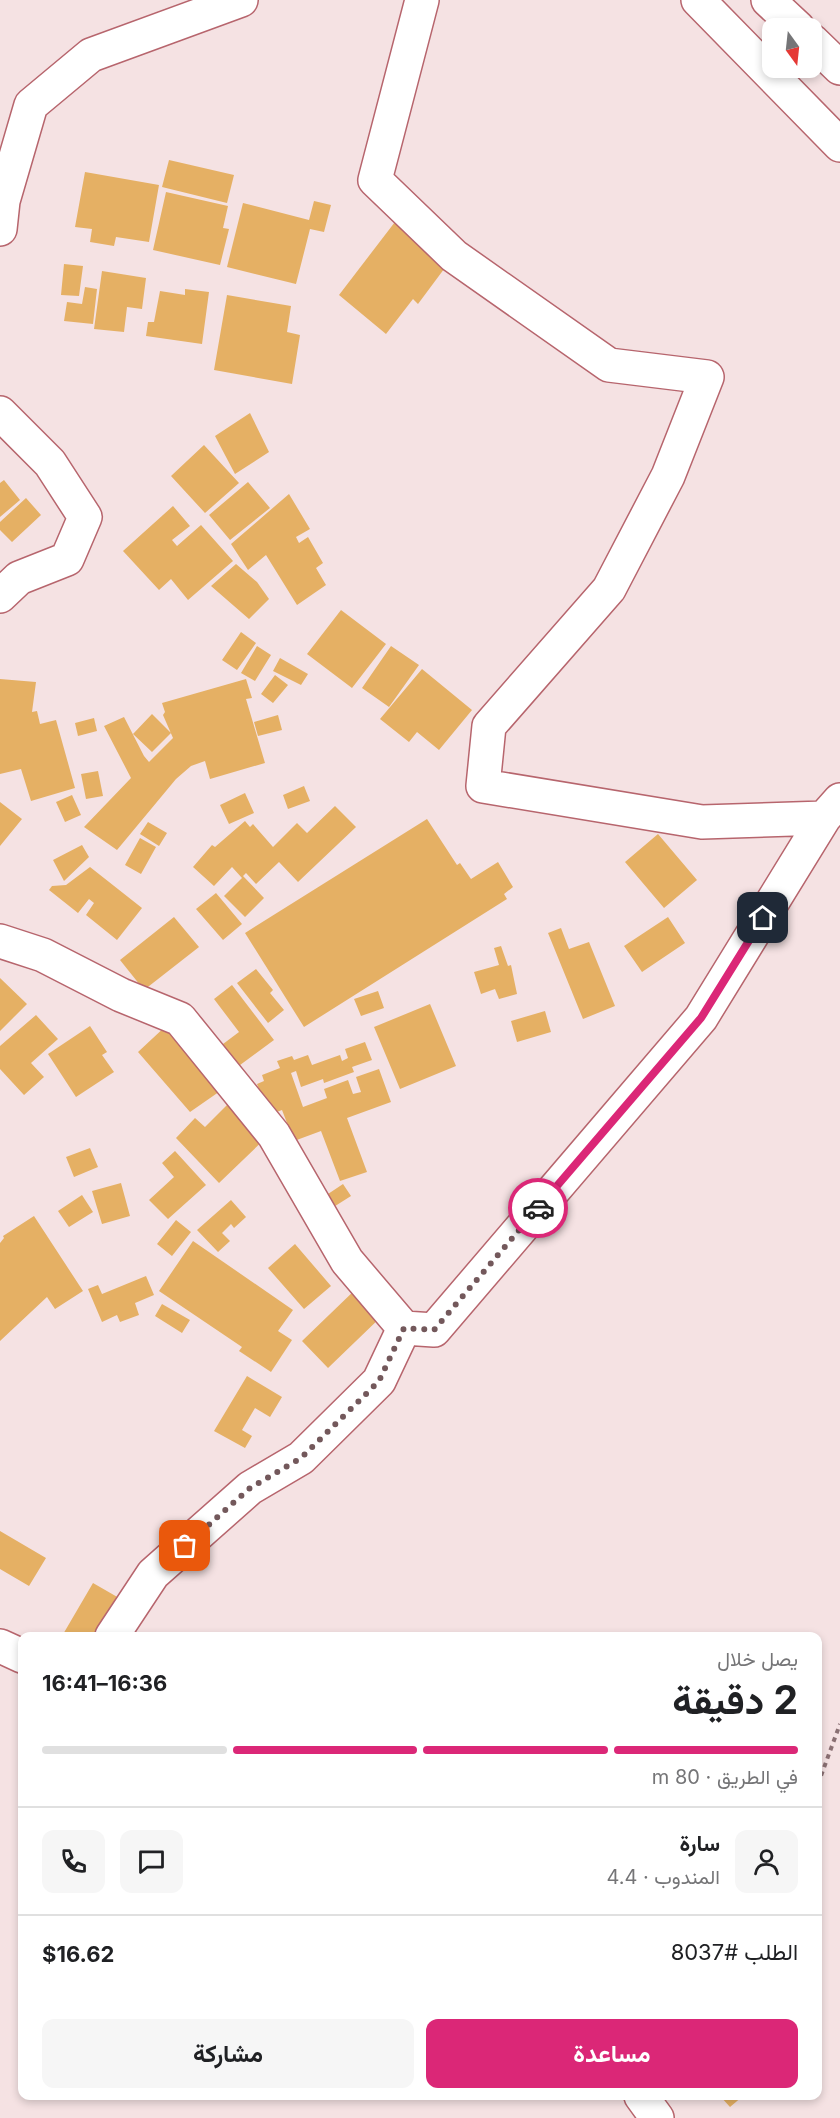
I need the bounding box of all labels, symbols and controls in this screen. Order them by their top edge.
north arrow [762,18,822,78]
map controls [762,18,822,78]
pin [737,892,788,943]
icon: home [746,901,779,934]
courier [508,1178,568,1238]
icon: car [522,1192,555,1225]
pin [159,1520,210,1571]
icon: bag [168,1529,201,1562]
text: يصل خلال [717,1647,798,1671]
text: 16:36–16:41 [42,1670,167,1696]
text: 2 دقيقة [672,1676,798,1723]
text: في الطريق · 80 m [652,1765,798,1789]
button: phone [42,1830,105,1893]
button: chat [120,1830,183,1893]
text: سارة [679,1830,720,1856]
button: person [735,1830,798,1893]
text: المندوب · 4.4 [606,1865,720,1889]
text: الطلب #8037 [671,1939,798,1965]
text: $16.62 [42,1941,114,1967]
button: مشاركة [42,2019,414,2088]
button: مساعدة [426,2019,798,2088]

